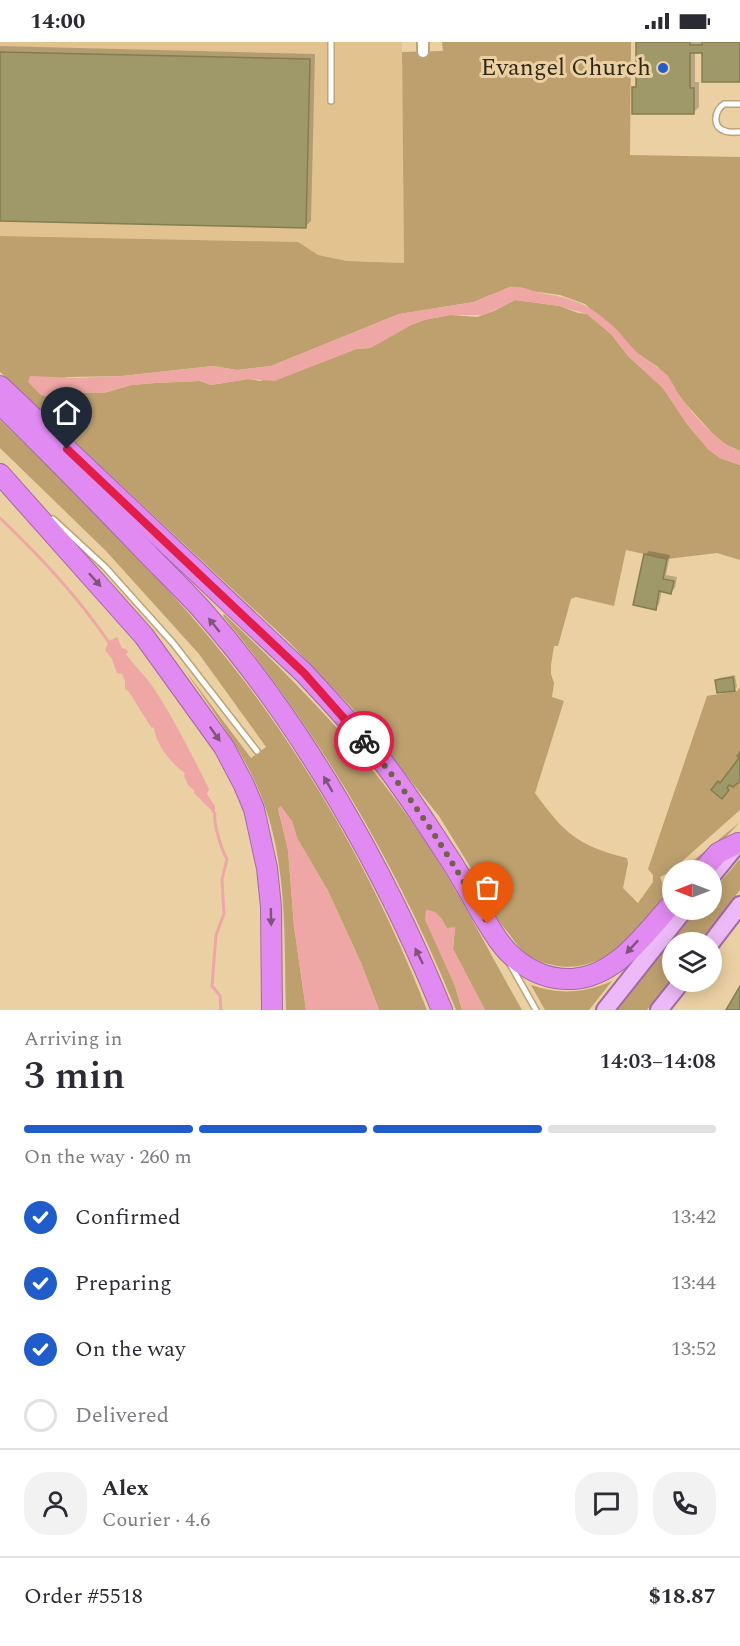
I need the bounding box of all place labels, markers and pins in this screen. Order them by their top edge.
place label: Evangel Church [481,50,651,86]
marker: Evangel Church [656,61,670,75]
pin [41,387,92,449]
pin [462,862,513,924]

